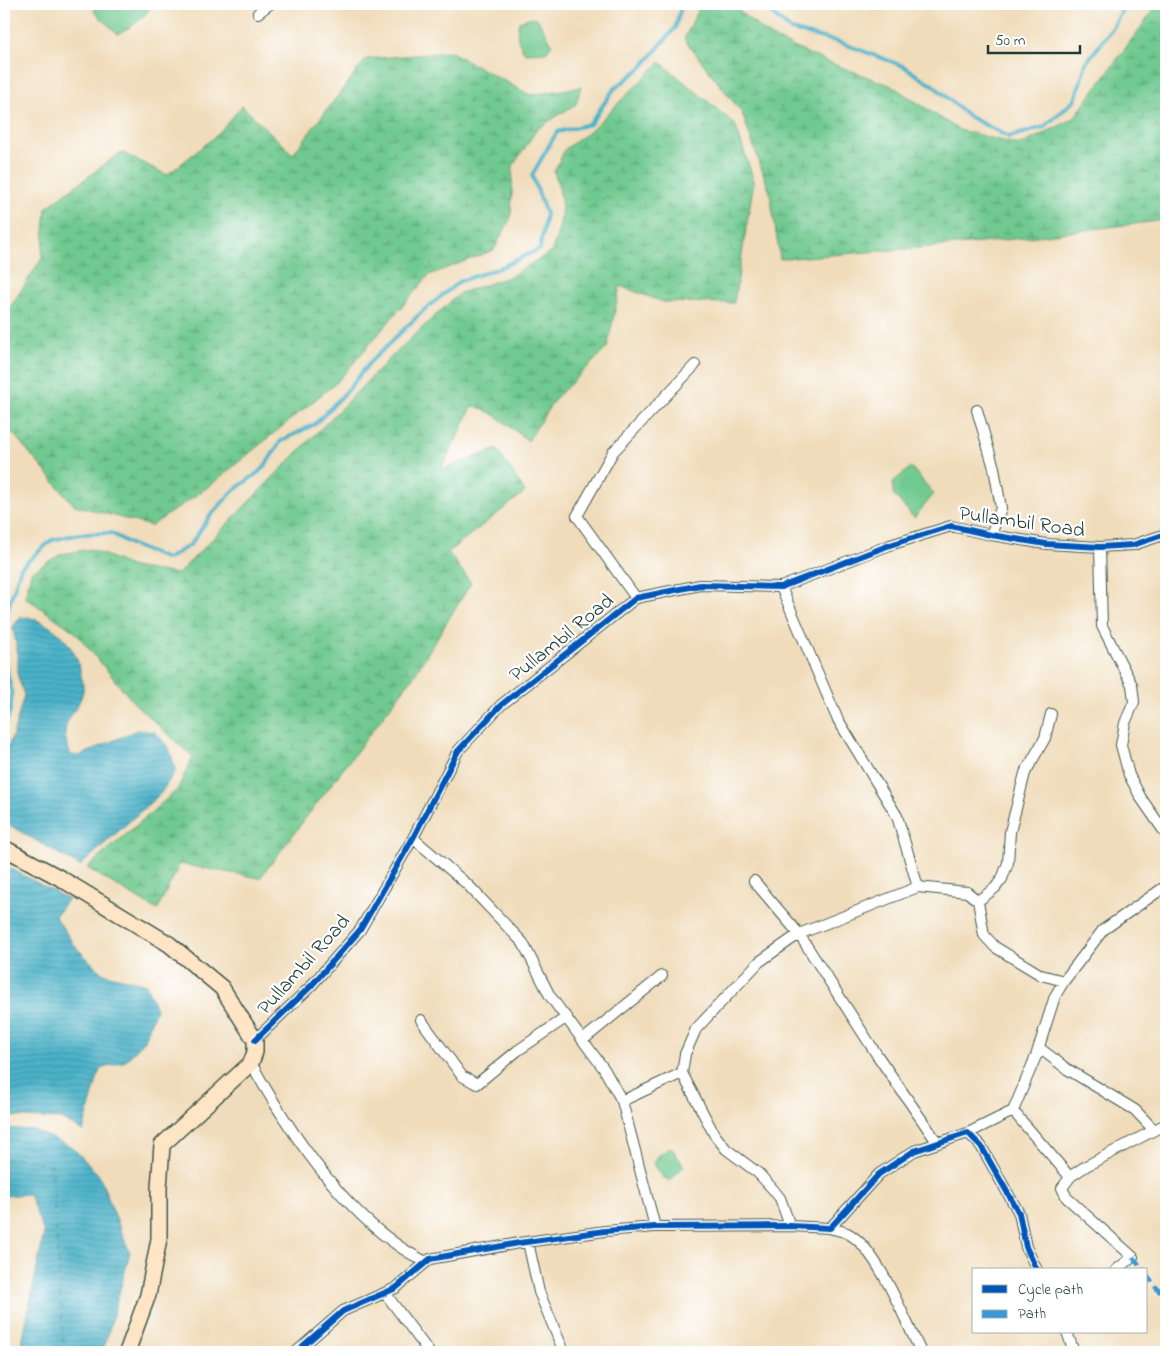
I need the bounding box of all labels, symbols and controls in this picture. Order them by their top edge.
scale bar [988,22,1080,54]
text: 50 m [995,30,1026,52]
street label: Pullambil Road [957,499,1087,547]
street label: Pullambil Road [504,587,621,690]
street label: Pullambil Road [251,908,358,1023]
legend [972,1268,1148,1334]
text: Cycle path [1018,1279,1083,1302]
text: Path [1018,1303,1046,1325]

